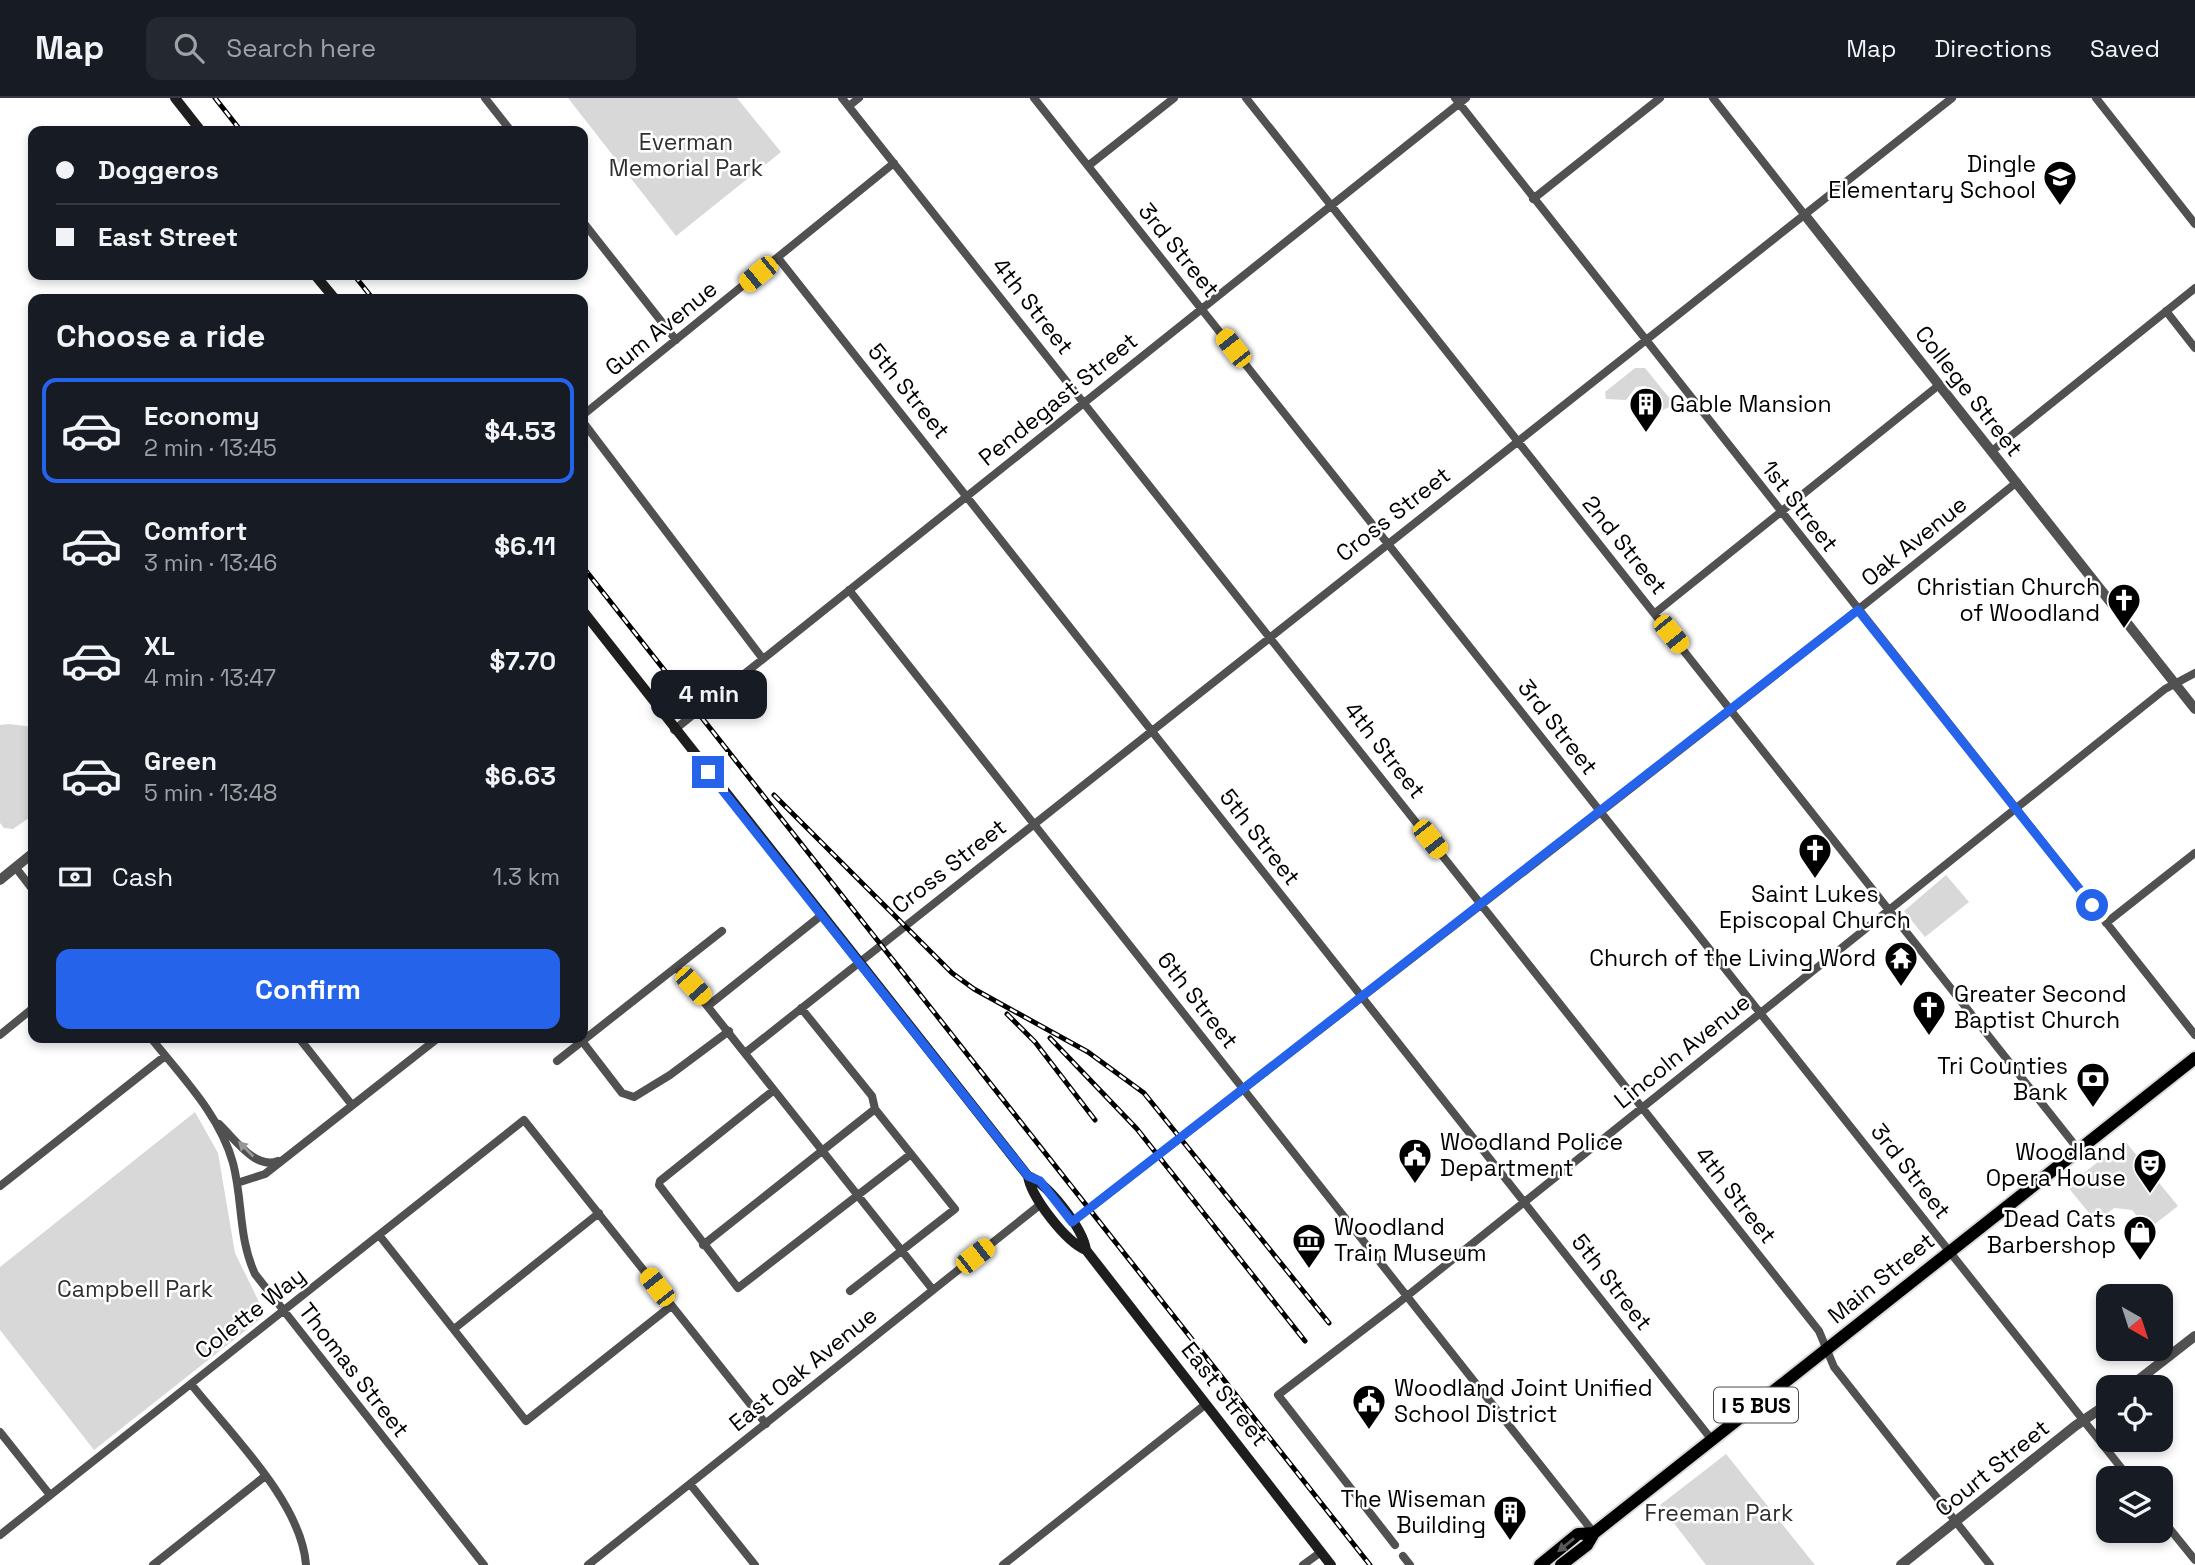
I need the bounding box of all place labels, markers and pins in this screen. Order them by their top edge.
place label: Dingle Elementary School [1828,149,2036,205]
school or university icon: Dingle Elementary School [2041,158,2079,207]
building icon: Gable Mansion [1627,385,1665,434]
place label: Gable Mansion [1670,389,1832,419]
place label: Christian Church of Woodland [1917,572,2100,628]
church icon: Christian Church of Woodland [2105,581,2143,630]
church icon: Saint Lukes Episcopal Church [1796,831,1834,880]
place label: Saint Lukes Episcopal Church [1719,879,1911,935]
temple icon: Church of the Living Word [1882,939,1920,988]
place label: Church of the Living Word [1589,943,1876,973]
place label: Greater Second Baptist Church [1954,979,2127,1035]
church icon: Greater Second Baptist Church [1910,988,1948,1037]
place label: Tri Counties Bank [1937,1051,2068,1107]
bank icon: Tri Counties Bank [2074,1060,2112,1109]
place label: Woodland Police Department [1440,1127,1623,1183]
public building icon: Woodland Police Department [1396,1136,1434,1185]
place label: Woodland Opera House [1986,1137,2126,1193]
theatre icon: Woodland Opera House [2131,1146,2169,1195]
place label: Dead Cats Barbershop [1987,1204,2116,1260]
place label: Woodland Train Museum [1334,1212,1487,1268]
shop icon: Dead Cats Barbershop [2121,1213,2159,1262]
museum icon: Woodland Train Museum [1290,1221,1328,1270]
place label: Woodland Joint Unified School District [1394,1373,1653,1429]
public building icon: Woodland Joint Unified School District [1350,1382,1388,1431]
place label: The Wiseman Building [1340,1484,1486,1540]
building icon: The Wiseman Building [1491,1493,1529,1542]

